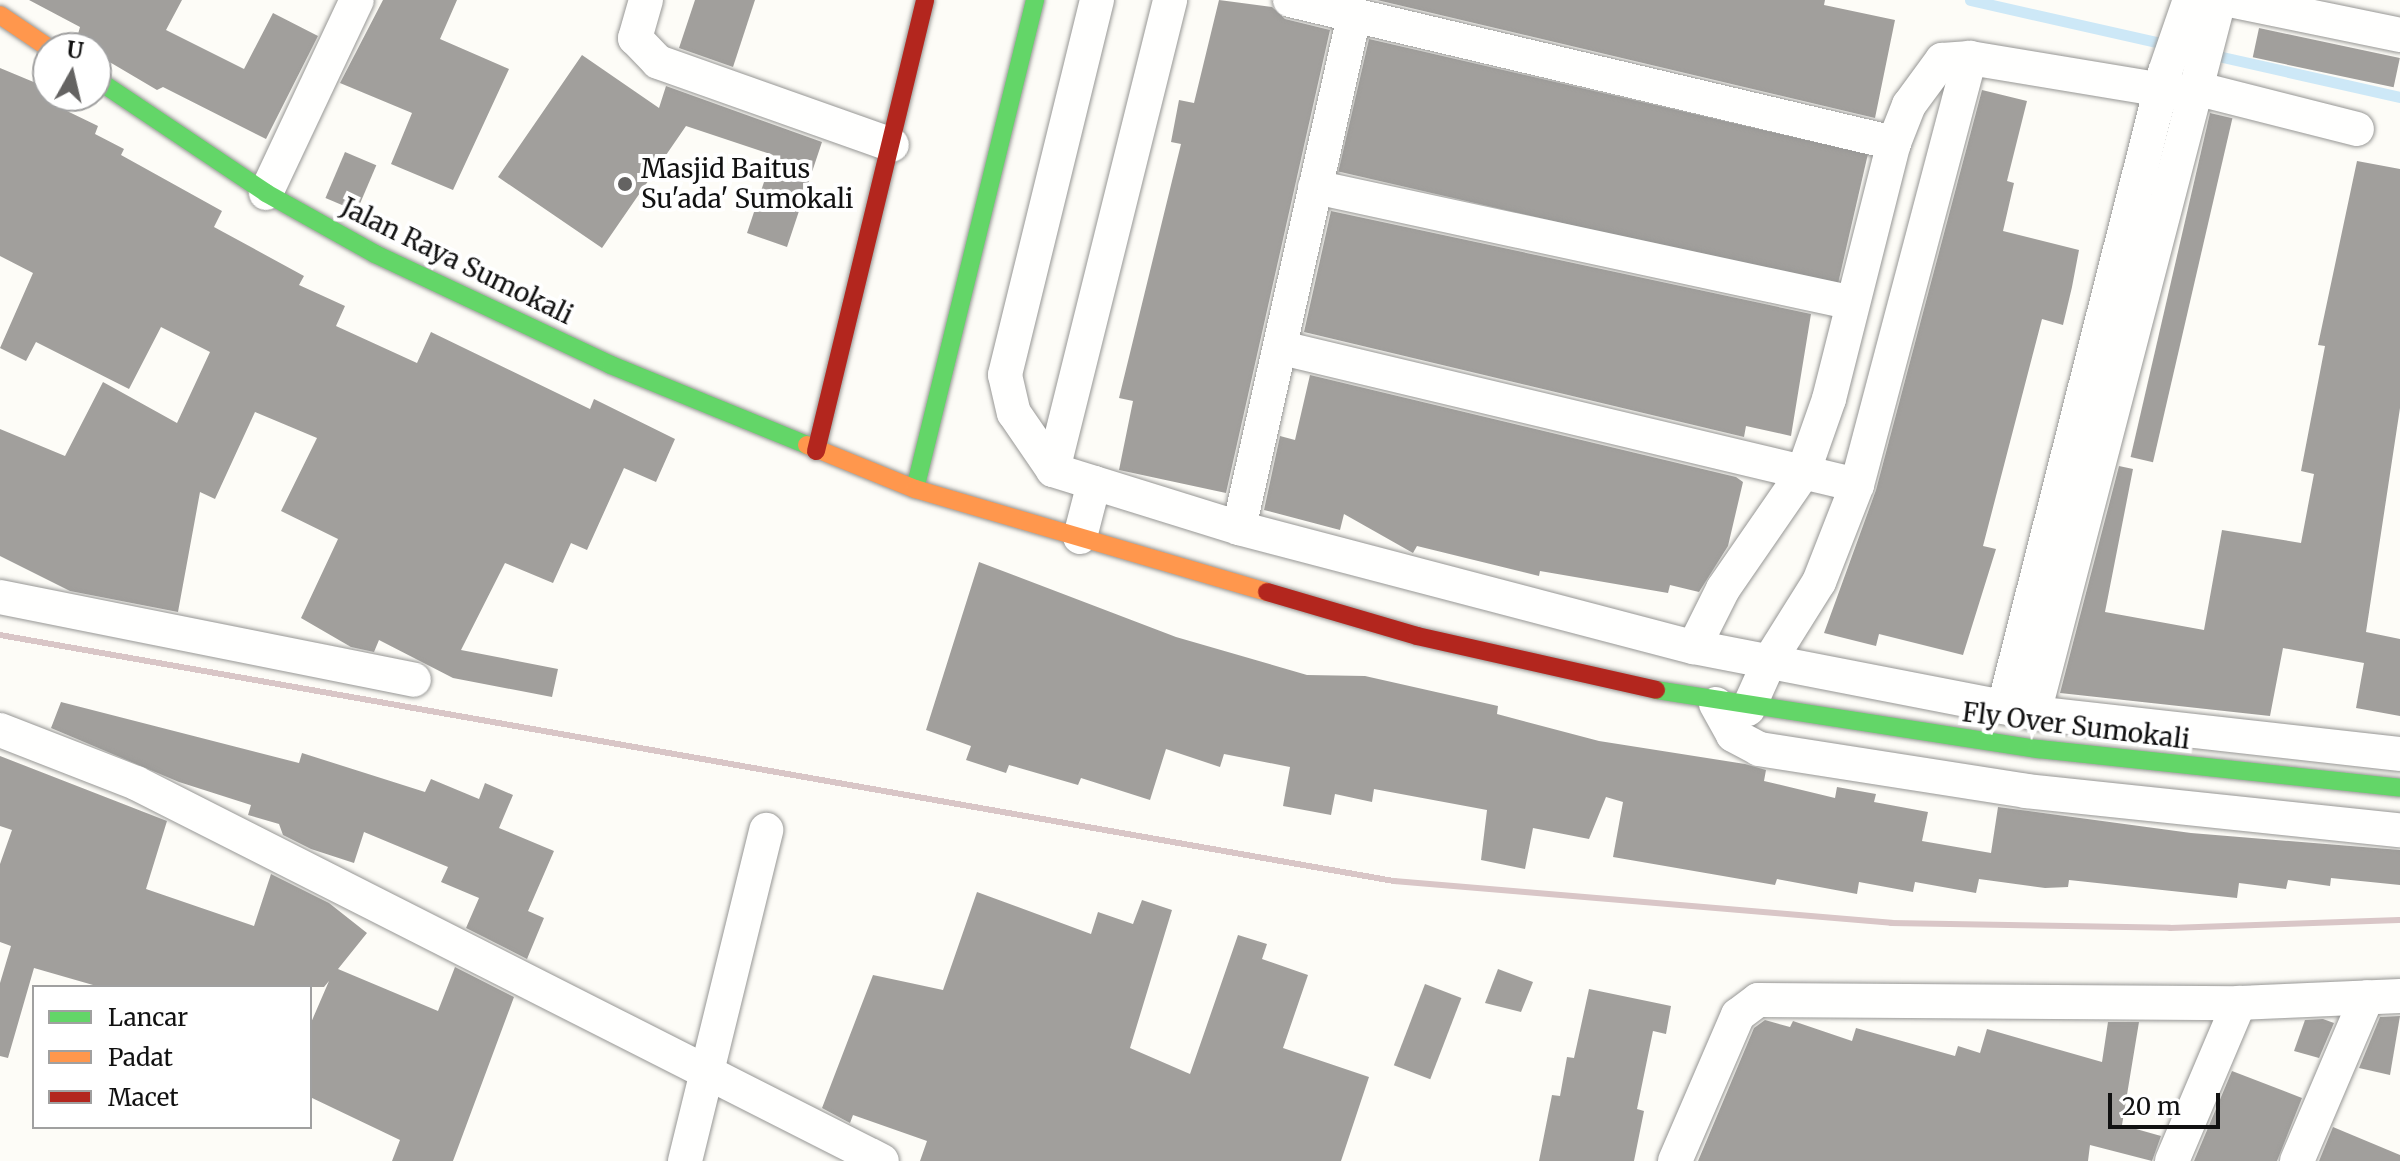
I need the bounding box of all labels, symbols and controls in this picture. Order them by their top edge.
north arrow [32,32,112,112]
text: U [65,35,85,65]
place label: Masjid Baitus Su'ada' Sumokali [641,153,854,214]
marker: Masjid Baitus Su'ada' Sumokali [616,175,634,193]
street label: Jalan Raya Sumokali [336,191,578,331]
street label: Fly Over Sumokali [1960,697,2192,755]
legend [32,985,312,1129]
text: Lancar [108,1002,188,1033]
text: Padat [108,1042,173,1073]
scale bar [2112,1077,2224,1127]
text: Macet [108,1082,179,1113]
text: 20 m [2122,1091,2181,1122]

